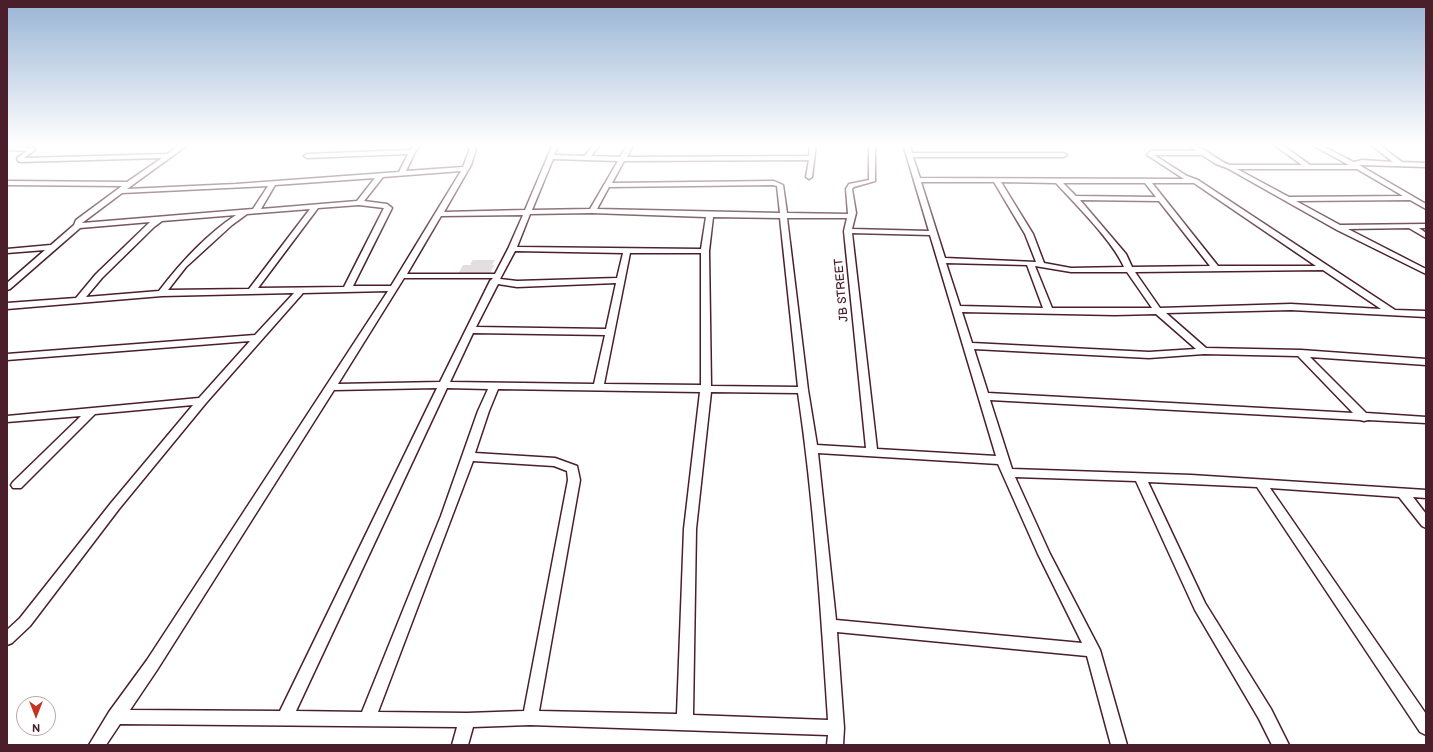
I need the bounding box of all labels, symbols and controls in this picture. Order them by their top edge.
street label: JB STREET [832,258,852,322]
north arrow [16,696,56,736]
text: N [32,721,40,734]

